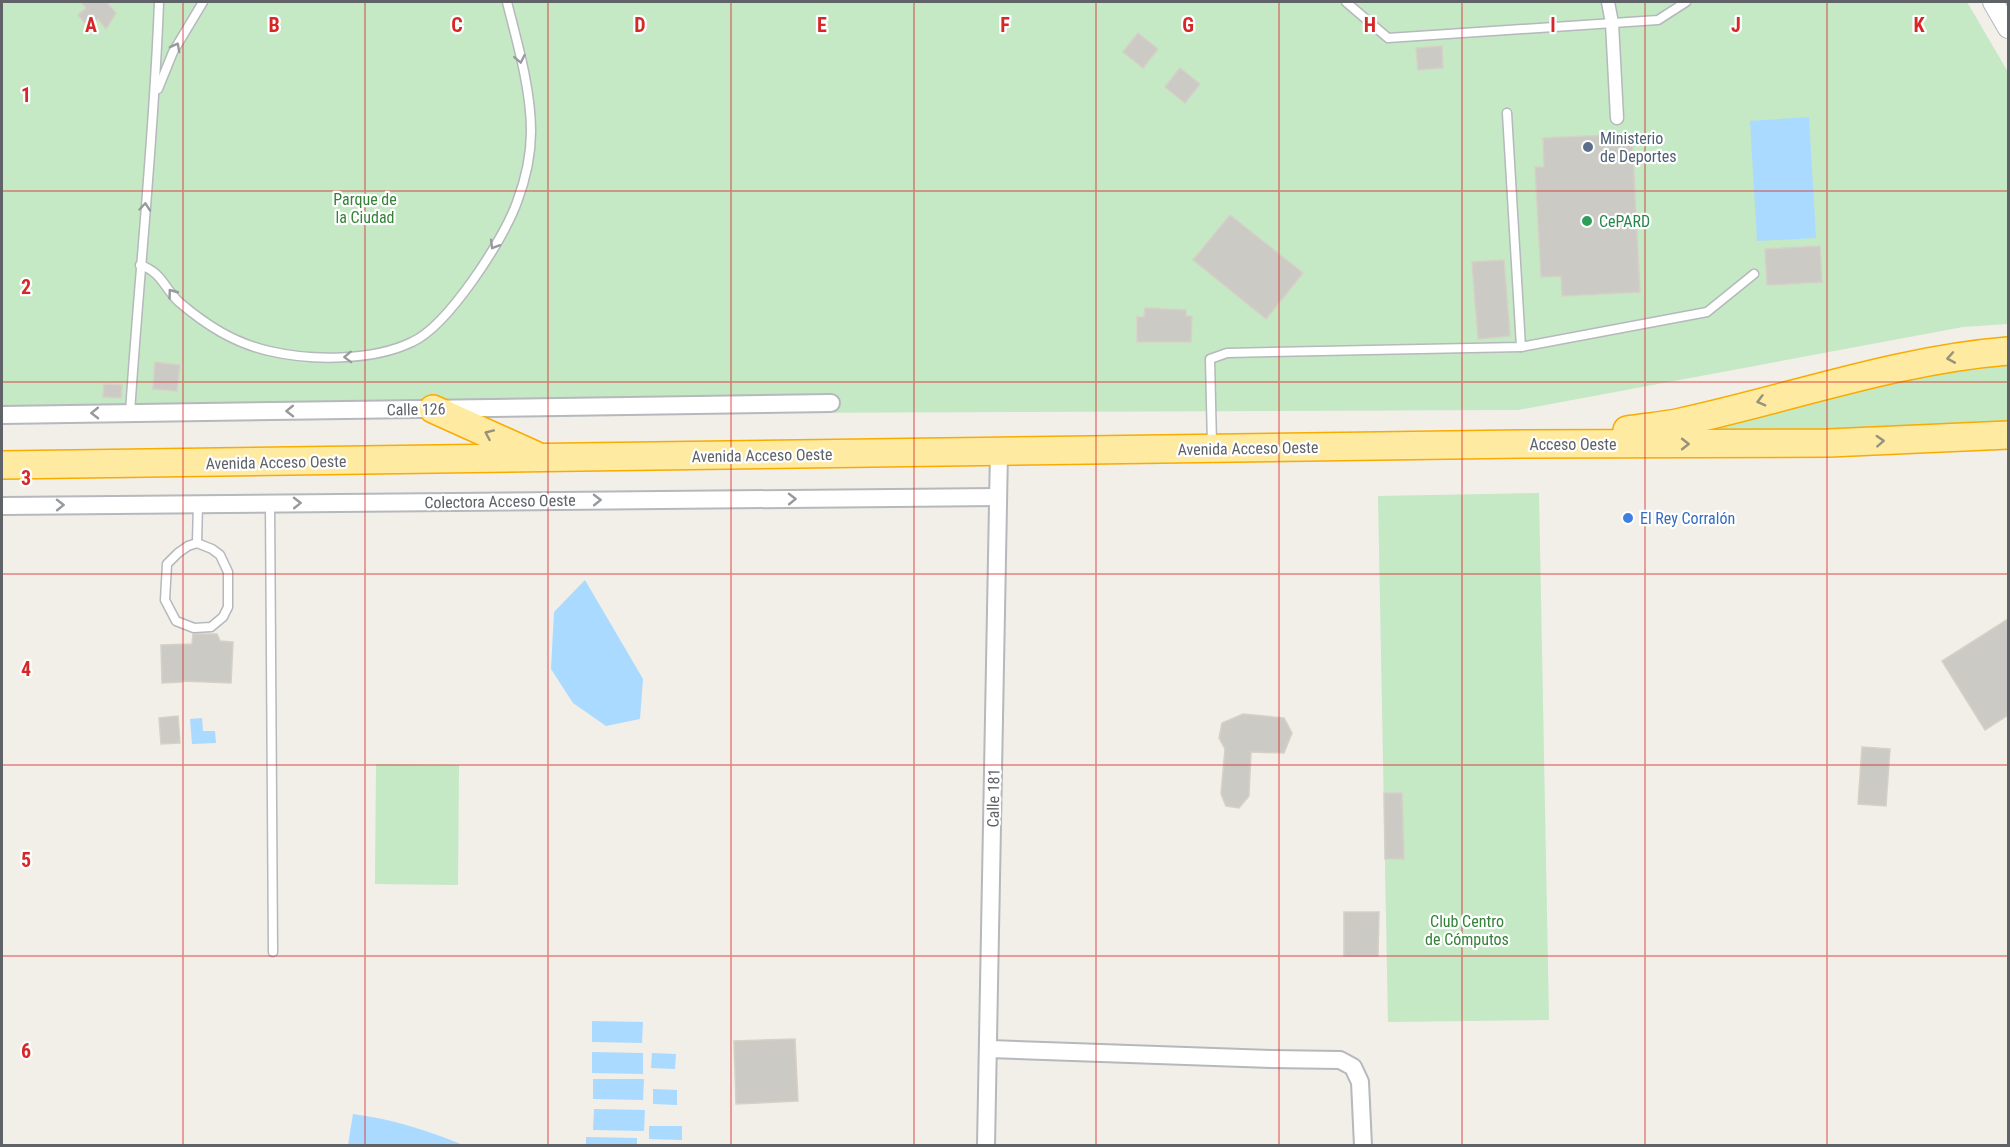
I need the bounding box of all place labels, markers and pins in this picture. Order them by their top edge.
place label: Ministerio de Deportes [1600,129,1676,166]
marker: Ministerio de Deportes [1581,140,1595,154]
place label: CePARD [1599,212,1650,231]
marker: CePARD [1580,214,1594,228]
place label: El Rey Corralón [1640,509,1735,528]
marker: El Rey Corralón [1621,511,1635,525]

